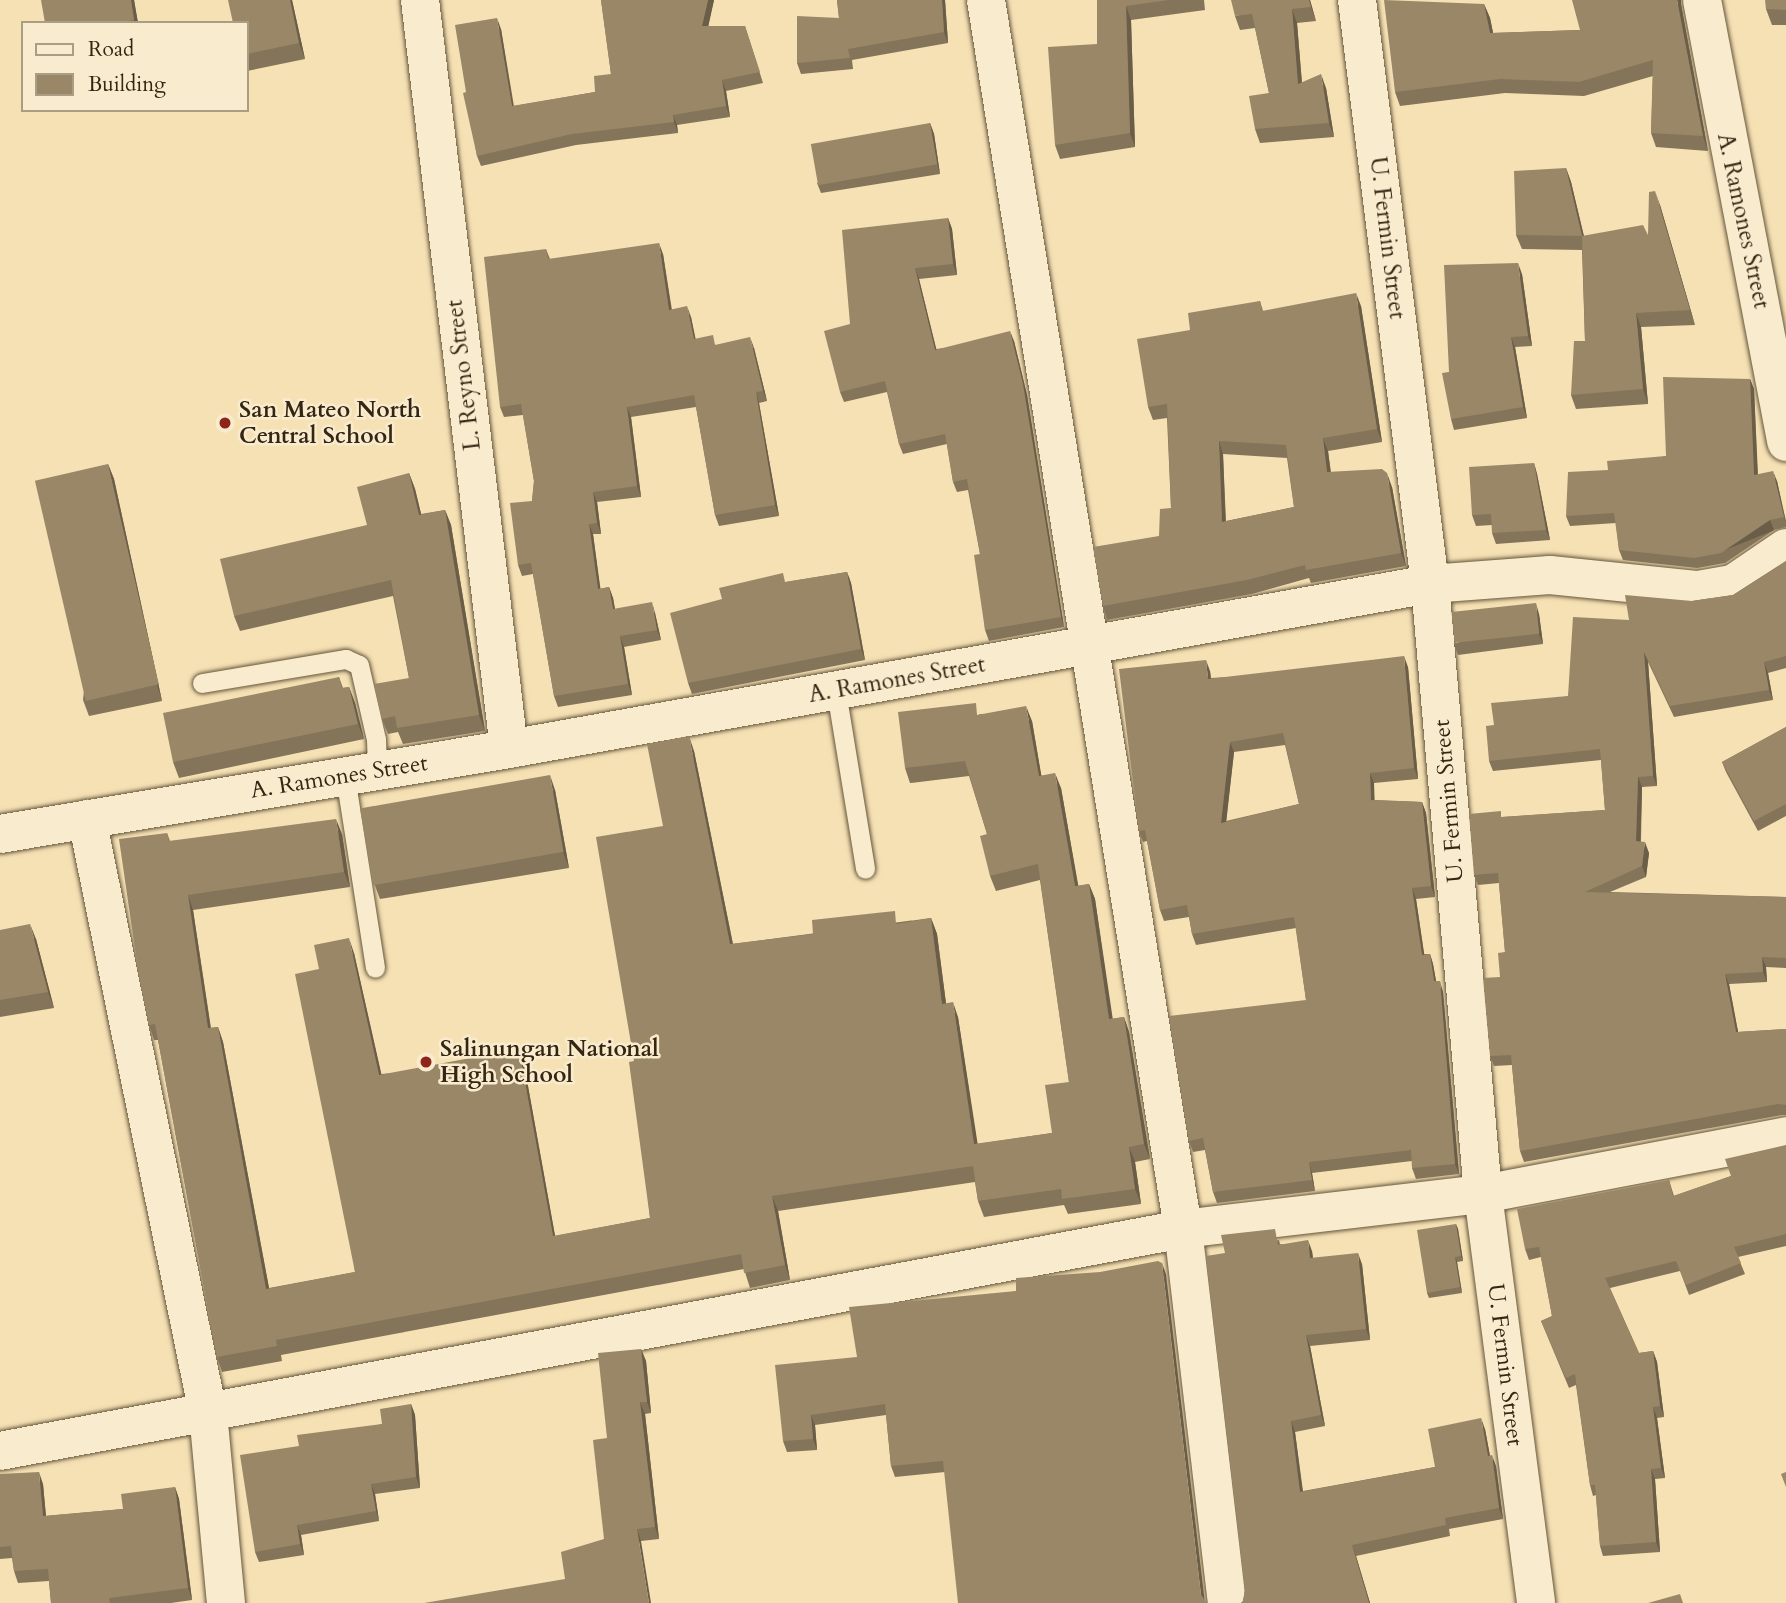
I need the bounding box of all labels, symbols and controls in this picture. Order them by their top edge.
legend [21,21,248,112]
text: Road [88,35,134,64]
text: Building [88,70,166,99]
street label: A. Ramones Street [1711,131,1775,311]
street label: U. Fermin Street [1363,155,1411,321]
street label: L. Reyno Street [441,298,487,452]
place label: San Mateo North Central School [239,396,421,450]
marker: San Mateo North Central School [217,415,233,431]
street label: A. Ramones Street [807,651,987,709]
street label: U. Fermin Street [1428,718,1470,884]
street label: A. Ramones Street [249,749,429,805]
place label: Salinungan National High School [440,1035,659,1089]
marker: Salinungan National High School [418,1054,434,1070]
street label: U. Fermin Street [1481,1282,1529,1448]

